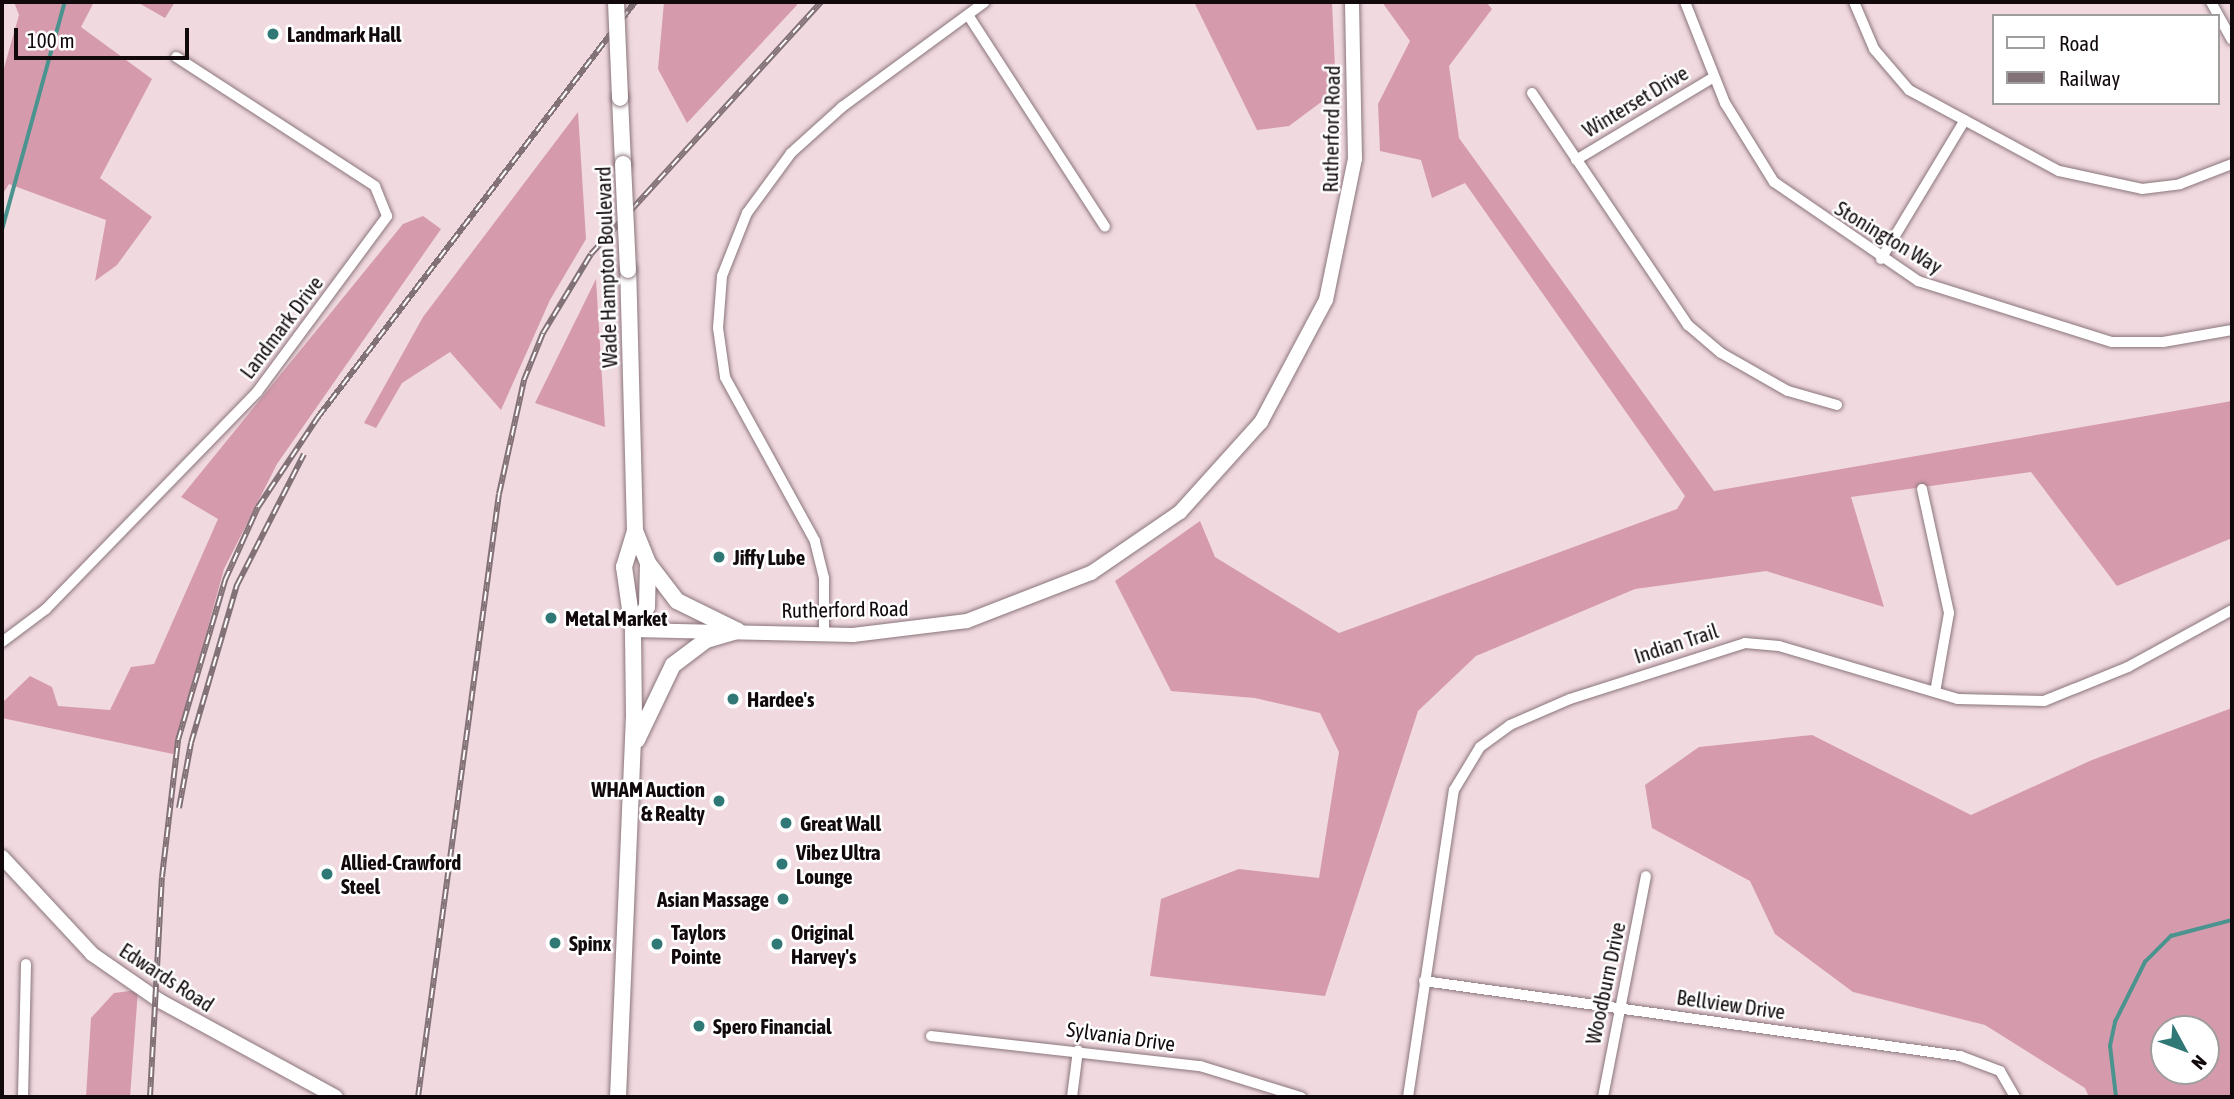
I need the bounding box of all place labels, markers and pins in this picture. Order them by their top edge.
place label: Landmark Hall [287,21,401,47]
marker: Landmark Hall [265,26,281,42]
place label: Jiffy Lube [733,544,805,570]
marker: Jiffy Lube [711,549,727,565]
place label: Metal Market [565,605,667,631]
marker: Metal Market [543,610,559,626]
place label: Hardee's [747,686,814,712]
marker: Hardee's [725,691,741,707]
place label: WHAM Auction & Realty [591,776,705,826]
marker: WHAM Auction & Realty [711,793,727,809]
place label: Great Wall [800,810,881,836]
marker: Great Wall [778,815,794,831]
place label: Vibez Ultra Lounge [796,839,881,889]
place label: Allied-Crawford Steel [341,849,461,899]
marker: Vibez Ultra Lounge [774,856,790,872]
marker: Allied-Crawford Steel [319,866,335,882]
place label: Asian Massage [657,886,769,912]
marker: Asian Massage [775,891,791,907]
place label: Taylors Pointe [671,919,726,969]
place label: Original Harvey's [791,919,856,969]
place label: Spinx [569,930,611,956]
marker: Spinx [547,935,563,951]
marker: Taylors Pointe [649,936,665,952]
marker: Original Harvey's [769,936,785,952]
place label: Spero Financial [713,1013,832,1039]
marker: Spero Financial [691,1018,707,1034]

